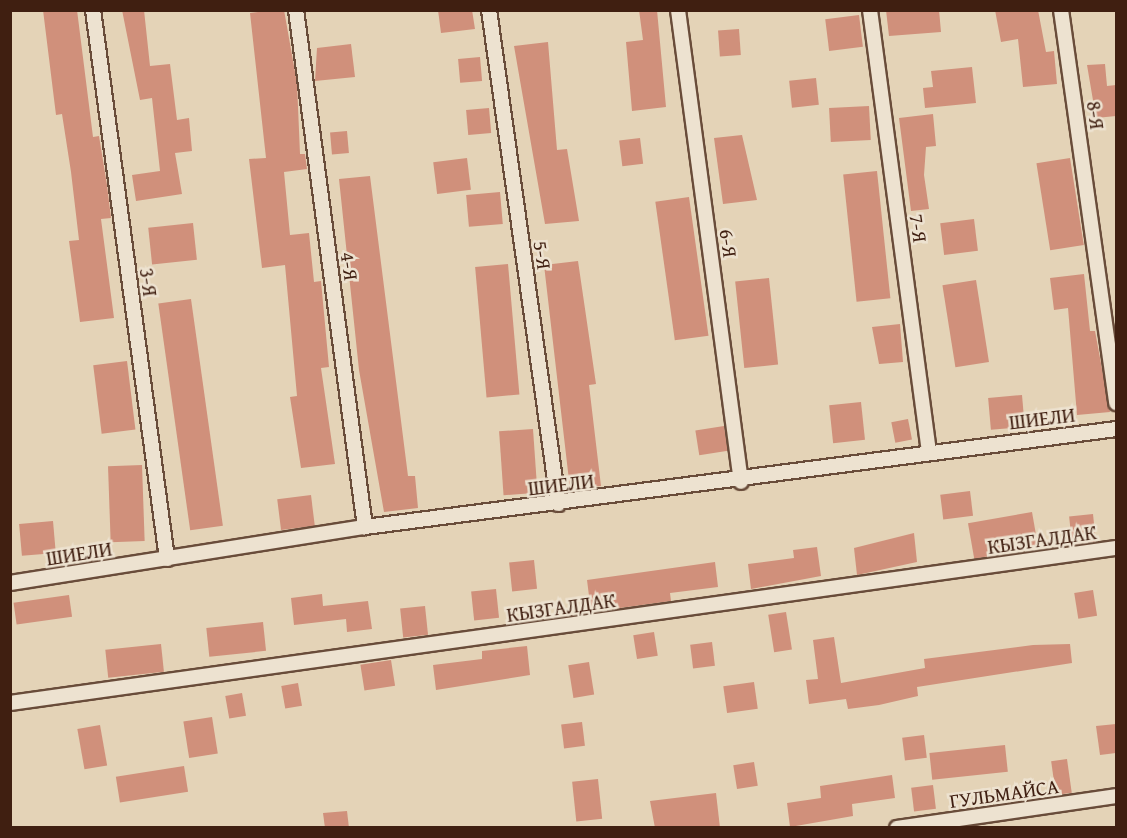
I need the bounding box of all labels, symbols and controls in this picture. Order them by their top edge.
street label: 8-Я [1082,99,1110,131]
street label: 7-Я [905,212,933,244]
street label: 6-Я [715,227,743,259]
street label: 5-Я [529,239,557,271]
street label: 4-Я [336,250,364,282]
street label: 3-Я [135,266,163,298]
street label: ШИЕЛИ [1008,402,1076,434]
street label: ШИЕЛИ [527,468,595,500]
street label: КЫЗГАЛДАК [986,519,1098,559]
street label: ШИЕЛИ [44,536,114,570]
street label: КЫЗГАЛДАК [505,587,617,627]
street label: ГУЛЬМАЙСА [948,773,1060,813]

